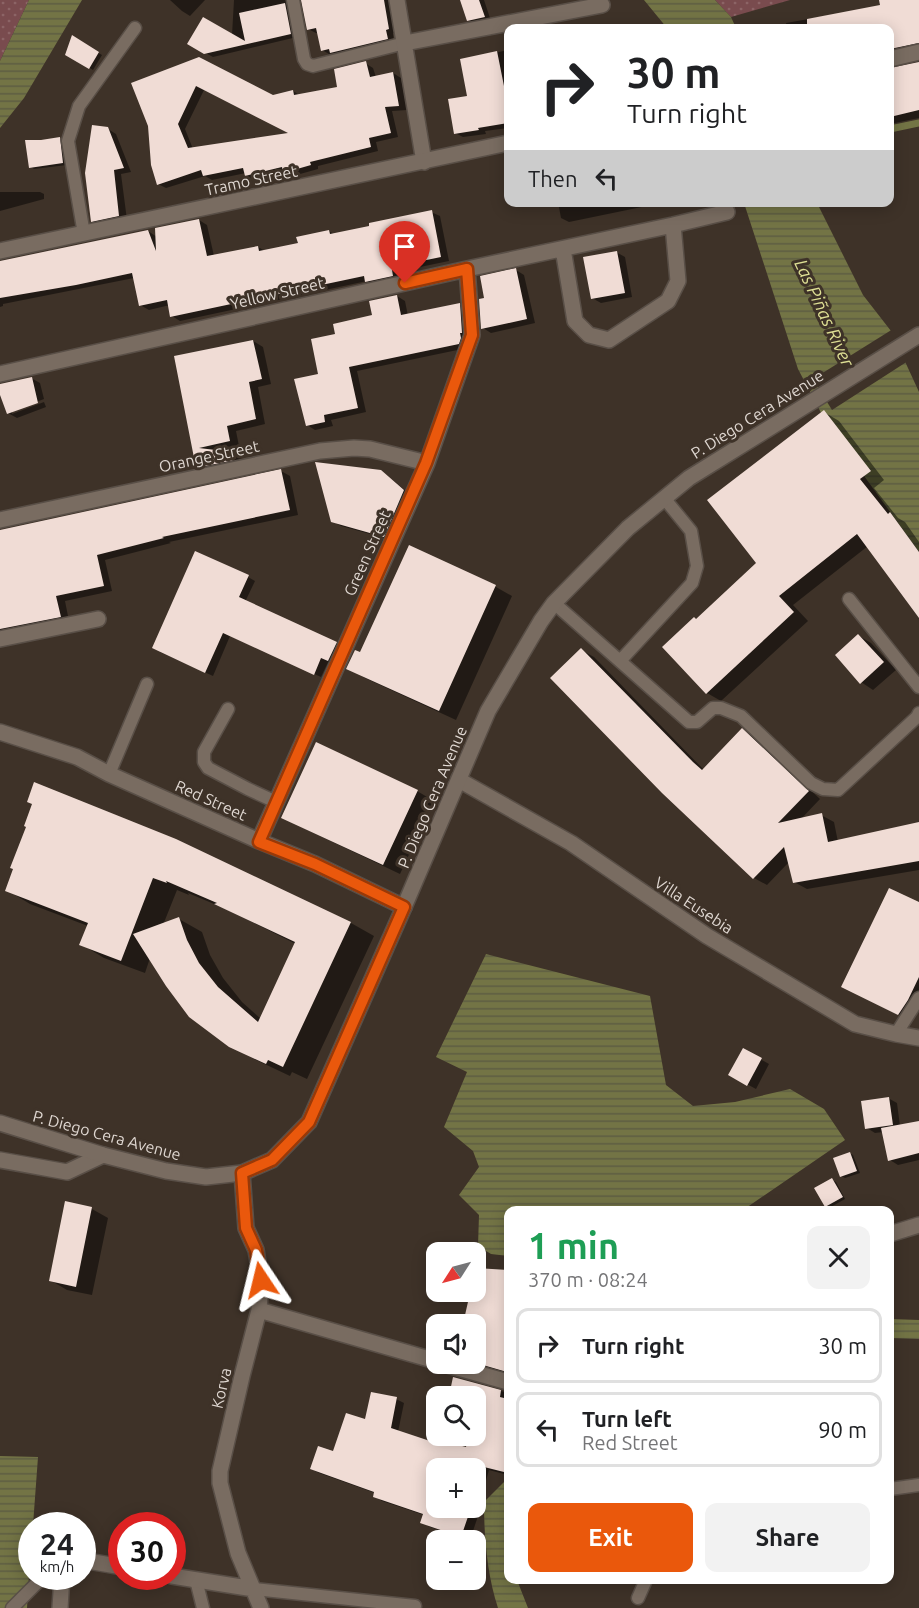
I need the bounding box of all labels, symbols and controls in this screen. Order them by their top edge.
icon: right [528,48,606,126]
text: 30 m [627,49,721,96]
text: Turn right [627,98,747,128]
street label: Tramo Street [203,161,300,199]
icon: left [590,162,623,195]
text: Then [528,166,578,191]
pin [379,221,430,283]
icon: arrive [388,230,421,263]
water label: Las Piñas River [791,256,859,370]
street label: Yellow Street [228,273,326,313]
street label: P. Diego Cera Avenue [688,366,826,462]
street label: Orange Street [157,436,262,475]
street label: Green Street [340,507,394,599]
street label: P. Diego Cera Avenue [394,723,470,871]
street label: Red Street [172,776,250,824]
street label: Villa Eusebia [651,873,737,937]
street label: P. Diego Cera Avenue [31,1107,183,1163]
text: 1 min [528,1225,619,1266]
button: close [807,1226,870,1289]
north arrow [426,1242,486,1302]
map controls [426,1242,486,1590]
position arrow [229,1248,293,1312]
text: 370 m · 08:24 [528,1268,648,1291]
button: sound [426,1314,486,1374]
icon: right [531,1329,564,1362]
text: Turn right [582,1333,684,1358]
text: 30 m [818,1333,867,1358]
street label: Korva [208,1366,234,1410]
button: search [426,1386,486,1446]
text: Turn left [582,1406,672,1431]
icon: left [531,1413,564,1446]
text: 90 m [818,1417,867,1442]
text: Red Street [582,1431,678,1454]
button: + [426,1458,486,1518]
button: Exit [528,1503,693,1572]
button: Share [705,1503,870,1572]
speed limit sign: 30 [108,1512,186,1590]
text: 24 [40,1527,74,1561]
button: − [426,1530,486,1590]
text: km/h [40,1558,74,1575]

